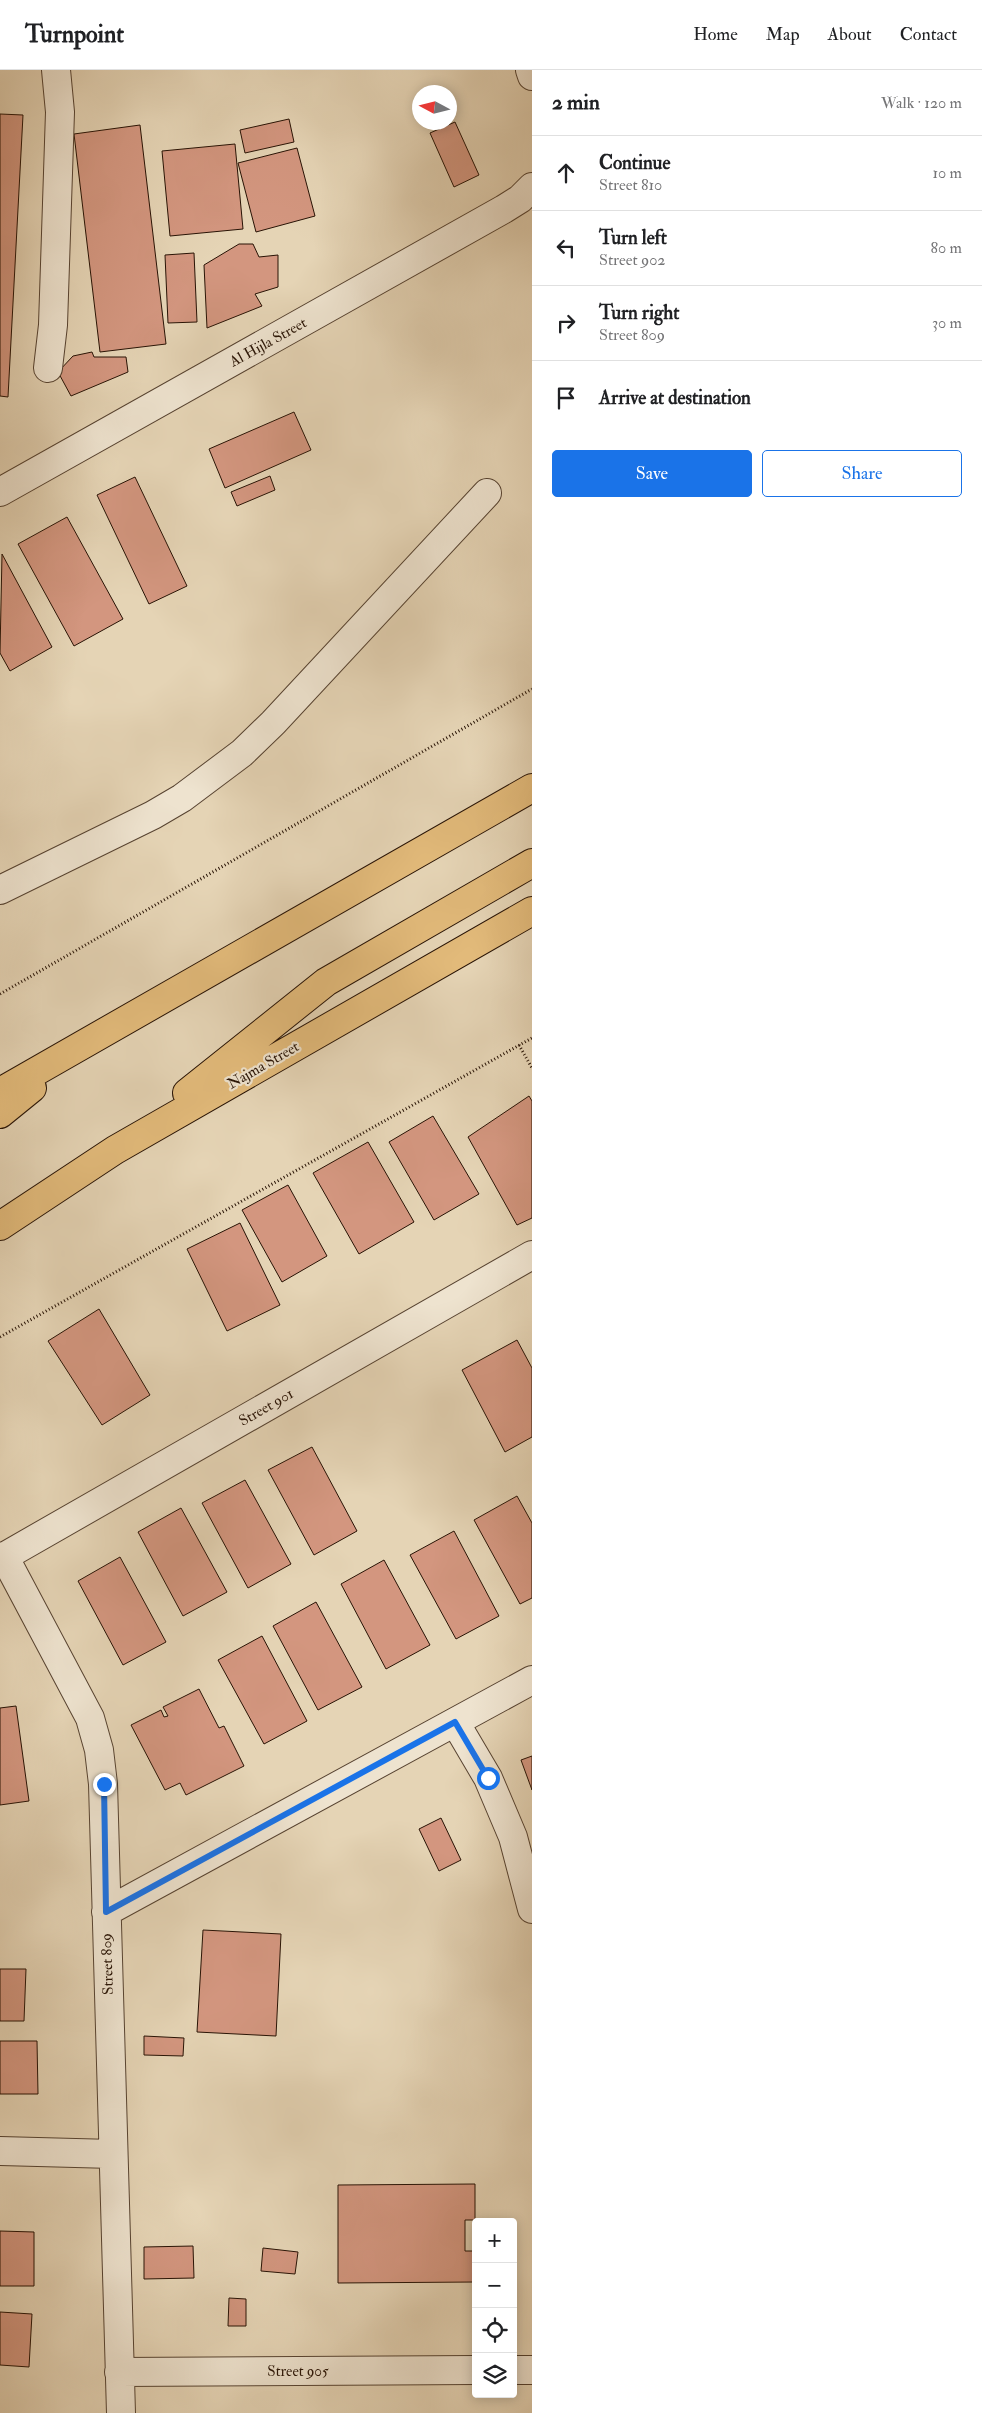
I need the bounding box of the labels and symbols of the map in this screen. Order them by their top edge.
north arrow [412,85,457,130]
street label: Al Hijla Street [225,313,310,372]
street label: Najma Street [224,1037,303,1094]
street label: Street 901 [236,1384,297,1431]
route start [477,1767,500,1790]
route end [93,1773,116,1796]
street label: Street 809 [97,1933,118,1995]
street label: Street 905 [267,2362,329,2381]

